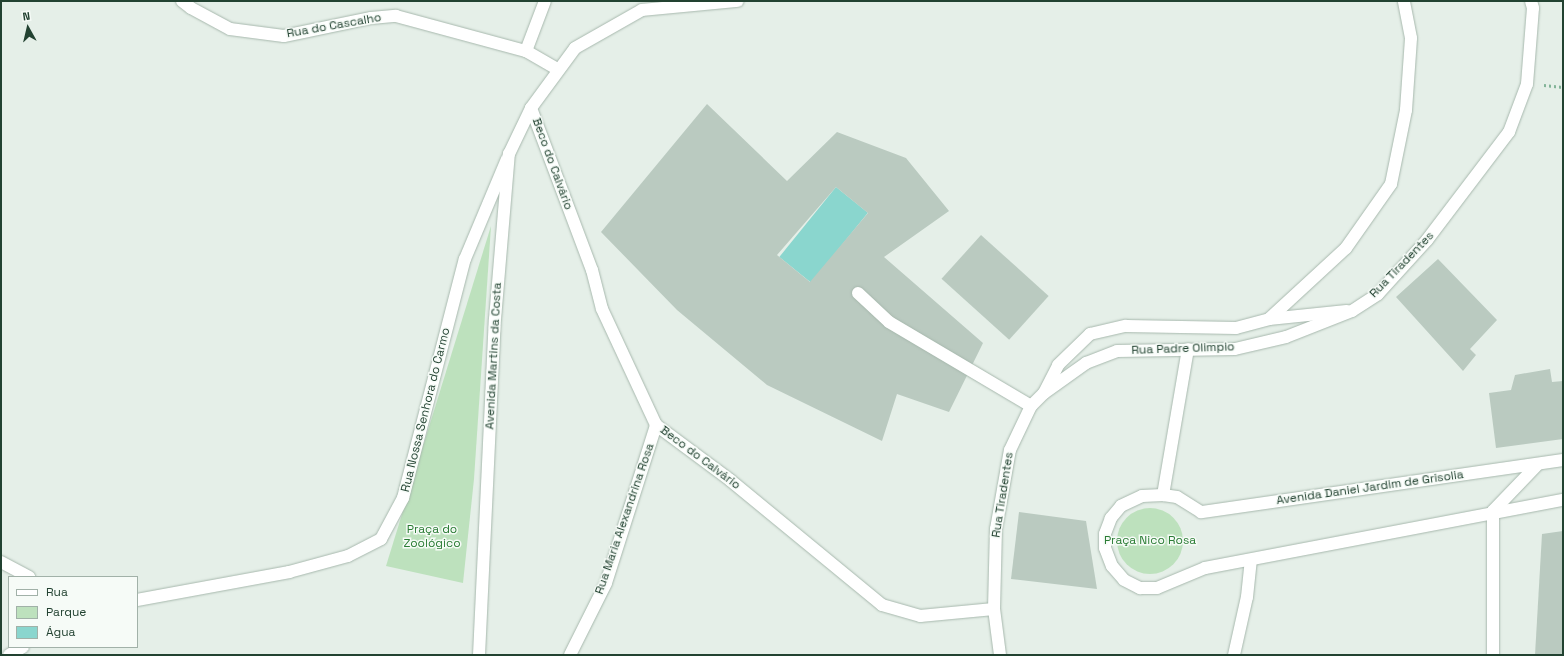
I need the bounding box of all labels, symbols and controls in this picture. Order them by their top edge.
north arrow [8,8,48,48]
text: N [22,9,31,24]
street label: Rua do Cascalho [286,11,382,41]
street label: Beco do Calvário [529,116,575,212]
street label: Rua Tiradentes [1367,229,1437,301]
street label: Avenida Martins da Costa [483,282,505,430]
street label: Rua Nossa Senhora do Carmo [399,326,453,494]
street label: Rua Padre Olimpio [1131,340,1235,358]
street label: Beco do Calvário [657,423,743,493]
street label: Rua Maria Alexandrina Rosa [592,442,658,596]
street label: Rua Tiradentes [989,451,1017,539]
street label: Avenida Daniel Jardim de Grisolia [1275,468,1465,508]
park label: Praça do Zoológico [403,523,461,551]
park label: Praça Nico Rosa [1104,534,1196,548]
legend [8,576,138,648]
text: Rua [46,584,68,600]
text: Parque [46,604,86,620]
text: Água [46,624,76,640]

